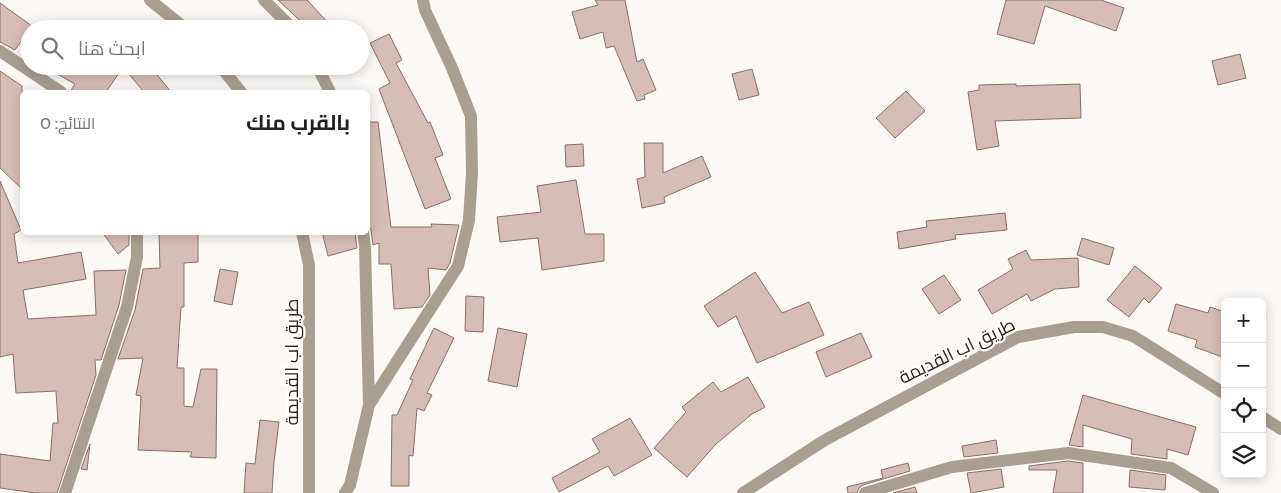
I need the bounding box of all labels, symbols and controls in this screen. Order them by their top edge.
search box [20,20,370,75]
icon: search [38,34,66,62]
text: ابحث هنا [78,37,146,60]
text: بالقرب منك [246,110,350,135]
text: النتائج: 0 [40,114,95,133]
map controls [1221,298,1266,478]
button: + [1221,298,1266,343]
street label: طريق اب القديمة [281,299,304,425]
street label: طريق اب القديمة [895,313,1019,390]
button: − [1221,343,1266,388]
button: locate [1221,388,1266,433]
button: layers [1221,433,1266,478]

